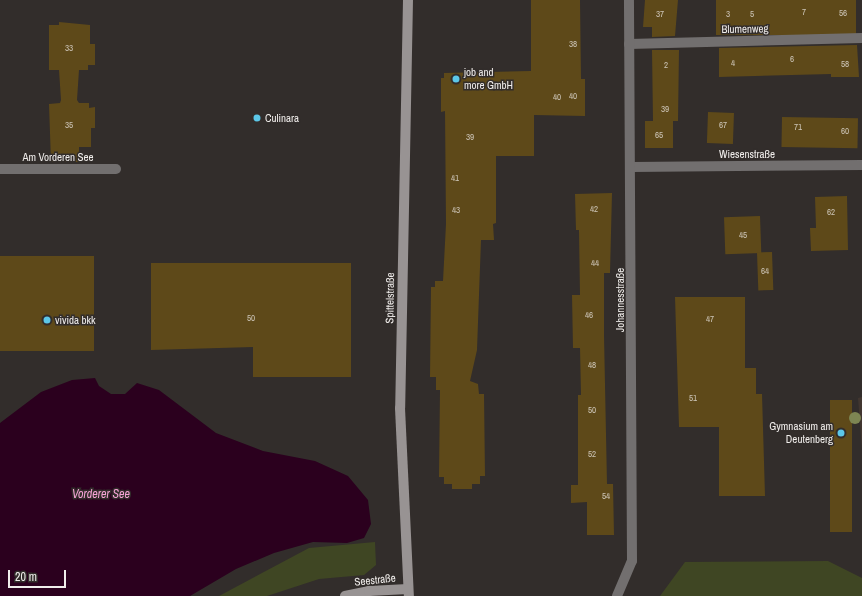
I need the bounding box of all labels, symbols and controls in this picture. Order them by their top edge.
house number: 7 [802,7,806,17]
house number: 56 [839,8,847,18]
house number: 37 [656,9,664,19]
house number: 3 [726,9,730,19]
house number: 5 [750,9,754,19]
street label: Blumenweg [721,22,769,36]
house number: 38 [569,39,577,49]
house number: 33 [65,43,73,53]
house number: 6 [790,54,794,64]
house number: 4 [731,58,735,68]
house number: 58 [841,59,849,69]
house number: 2 [664,60,668,70]
place label: job and more GmbH [464,66,513,92]
marker: job and more GmbH [451,74,461,84]
house number: 40 [569,91,577,101]
house number: 40 [553,92,561,102]
house number: 39 [661,104,669,114]
place label: Culinara [265,111,299,125]
marker: Culinara [252,113,262,123]
house number: 35 [65,120,73,130]
house number: 67 [719,120,727,130]
house number: 71 [794,122,802,132]
house number: 60 [841,126,849,136]
house number: 65 [655,130,663,140]
house number: 39 [466,132,474,142]
street label: Wiesenstraße [719,147,775,161]
street label: Am Vorderen See [22,150,94,164]
house number: 41 [451,173,459,183]
house number: 42 [590,204,598,214]
house number: 43 [452,205,460,215]
house number: 62 [827,207,835,217]
house number: 45 [739,230,747,240]
house number: 44 [591,258,599,268]
house number: 64 [761,266,769,276]
street label: Johannesstraße [613,268,627,332]
street label: Spittelstraße [383,272,397,324]
house number: 46 [585,310,593,320]
place label: vivida bkk [55,313,96,327]
house number: 50 [247,313,255,323]
house number: 47 [706,314,714,324]
marker: vivida bkk [42,315,52,325]
house number: 48 [588,360,596,370]
house number: 51 [689,393,697,403]
house number: 50 [588,405,596,415]
place label: Gymnasium am Deutenberg [769,420,833,446]
marker: Gymnasium am Deutenberg [836,428,846,438]
house number: 52 [588,449,596,459]
water label: Vorderer See [72,488,130,502]
house number: 54 [602,491,610,501]
scale bar [10,562,68,588]
text: 20 m [15,569,37,585]
street label: Seestraße [354,571,396,589]

